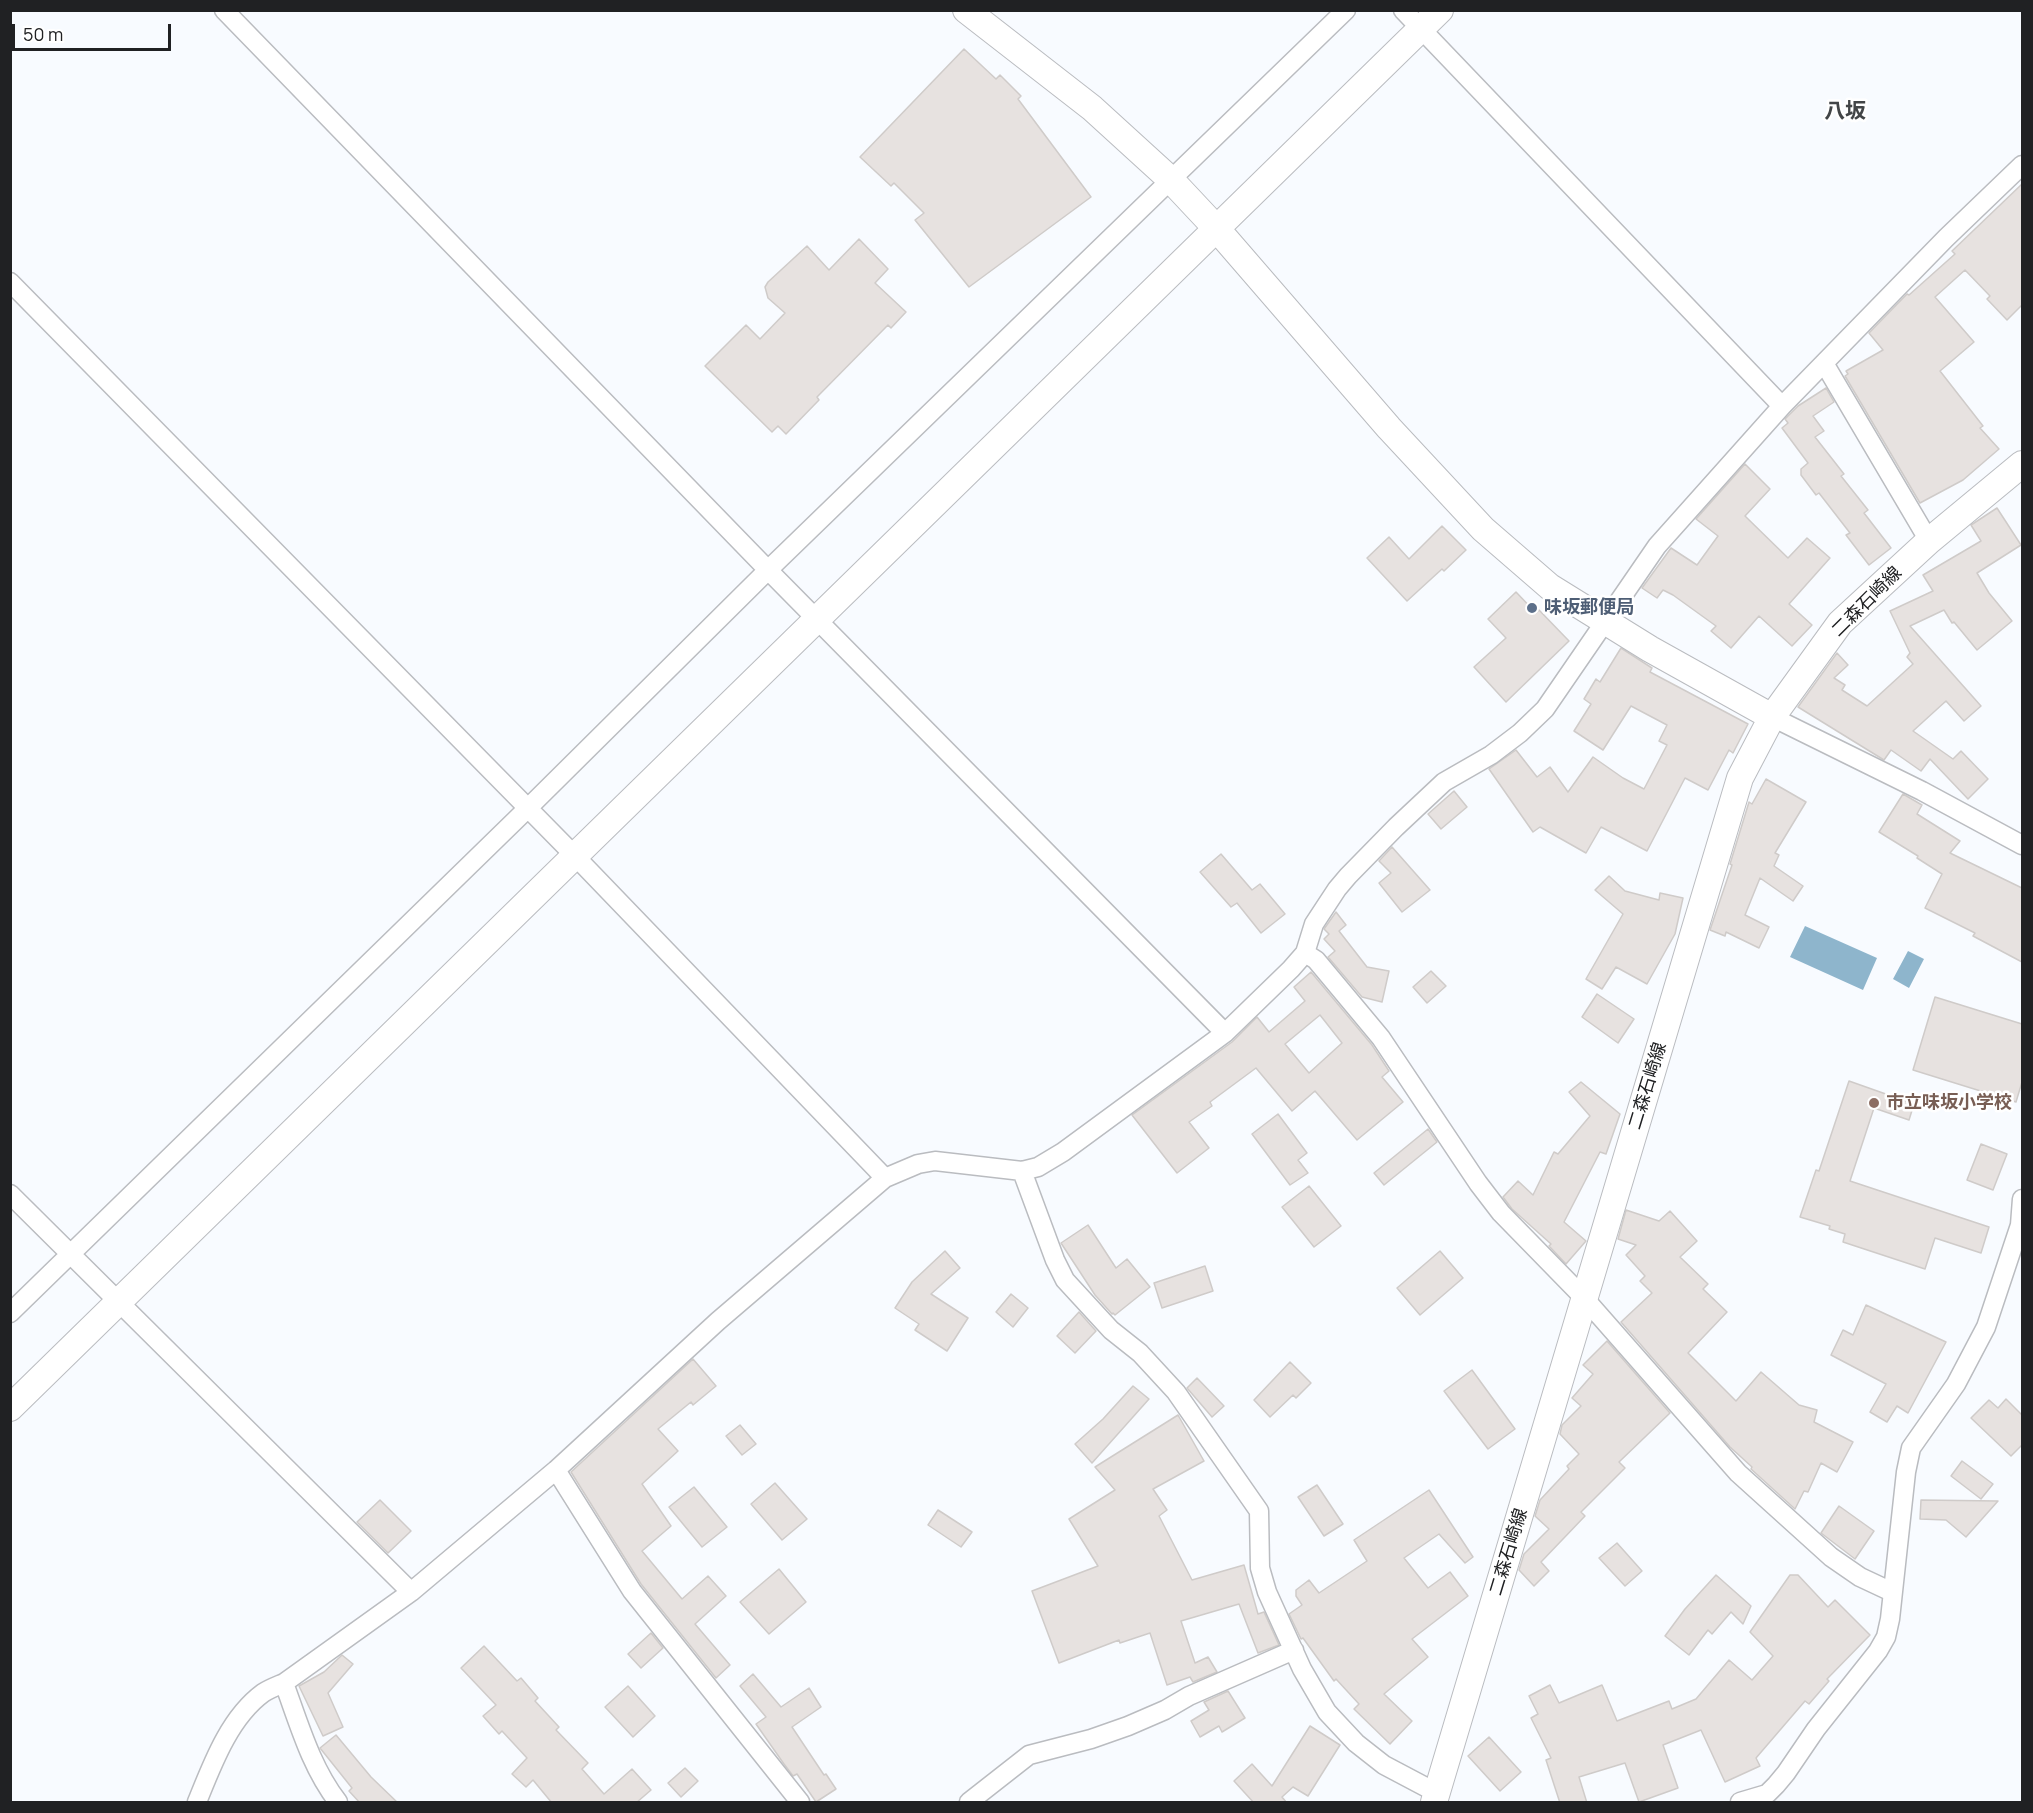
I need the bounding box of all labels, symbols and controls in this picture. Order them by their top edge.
scale bar [15,12,174,50]
text: 50 m [23,22,63,46]
district label: 八坂 [1824,99,1866,125]
street label: 二森石崎線 [1828,563,1906,641]
place label: 味坂郵便局 [1544,597,1634,619]
marker: 味坂郵便局 [1525,601,1539,615]
street label: 二森石崎線 [1625,1040,1671,1132]
place label: 市立味坂小学校 [1886,1092,2012,1114]
marker: 市立味坂小学校 [1867,1096,1881,1110]
street label: 二森石崎線 [1486,1506,1532,1598]

